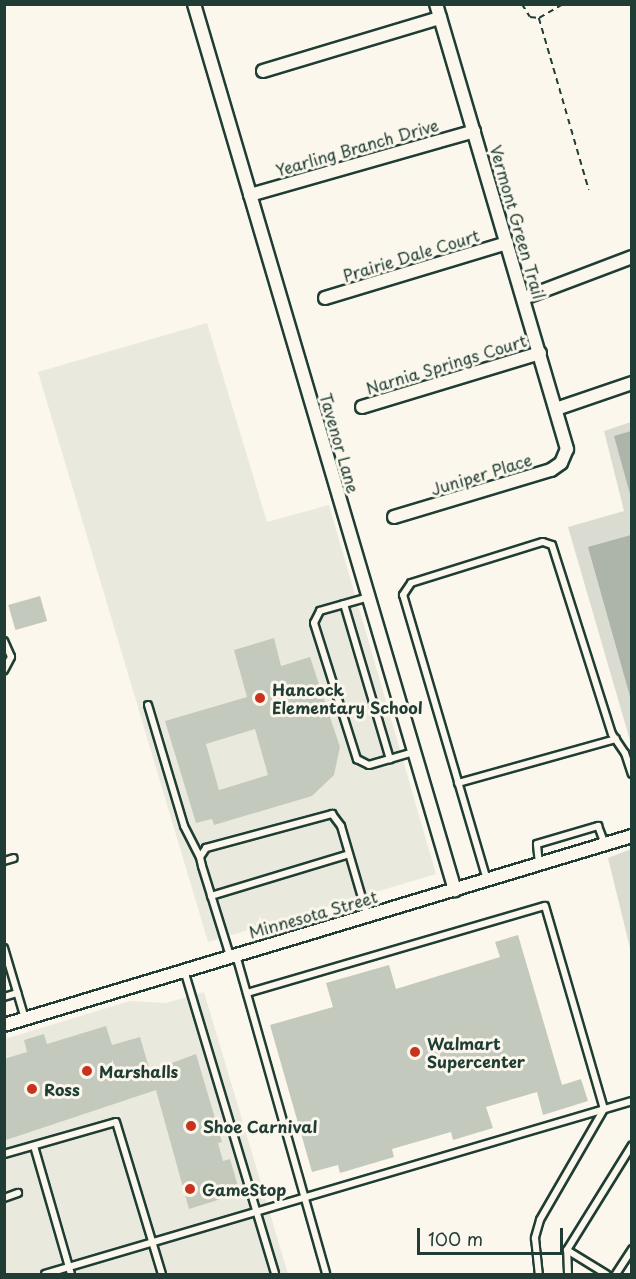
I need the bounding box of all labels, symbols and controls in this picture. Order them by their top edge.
street label: Yearling Branch Drive [274,115,440,179]
street label: Vermont Green Trail [487,142,549,302]
street label: Prairie Dale Court [340,225,482,285]
street label: Narnia Springs Court [364,331,528,397]
street label: Tavenor Lane [317,391,363,495]
street label: Juniper Place [428,449,534,499]
place label: Hancock Elementary School [272,679,423,717]
marker: Hancock Elementary School [253,691,267,705]
street label: Minnesota Street [246,886,380,942]
place label: Walmart Supercenter [427,1033,525,1071]
marker: Walmart Supercenter [408,1045,422,1059]
place label: Marshalls [99,1061,178,1081]
marker: Marshalls [80,1064,94,1078]
place label: Ross [44,1079,80,1099]
marker: Ross [25,1082,39,1096]
place label: Shoe Carnival [203,1116,318,1136]
marker: Shoe Carnival [184,1119,198,1133]
place label: GameStop [202,1179,286,1199]
marker: GameStop [183,1182,197,1196]
scale bar [420,1216,566,1254]
text: 100 m [428,1225,483,1252]

